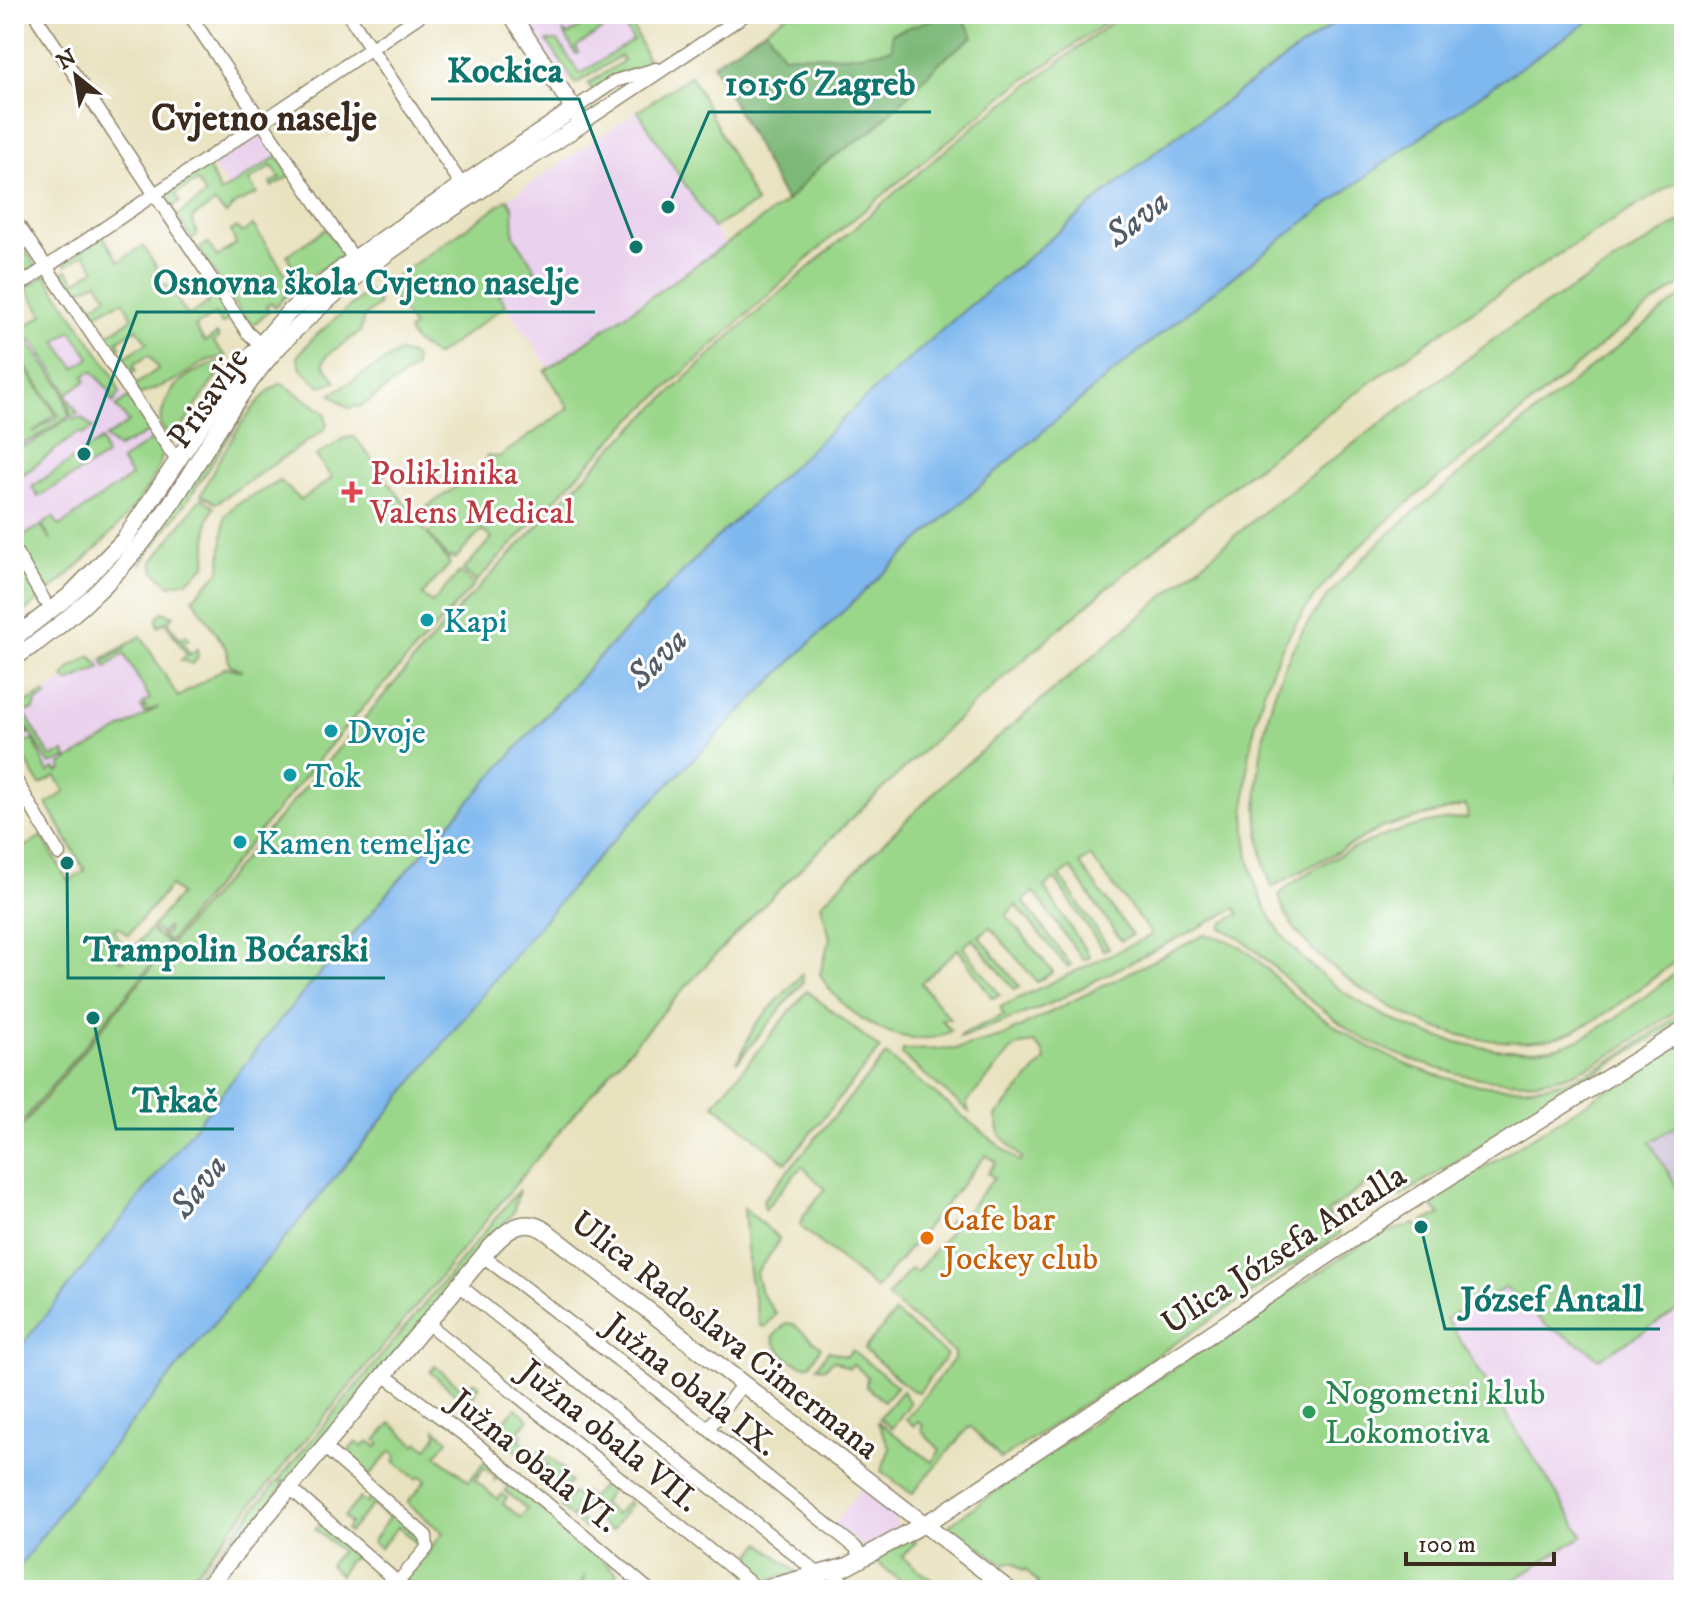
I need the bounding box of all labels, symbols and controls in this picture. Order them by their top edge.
north arrow [36,36,116,116]
callout: Kockica [431,39,579,99]
text: N [52,44,81,76]
text: Kockica [447,49,564,94]
callout: 10156 Zagreb [709,52,931,112]
text: 10156 Zagreb [725,62,916,107]
district label: Cvjetno naselje [151,95,377,143]
water label: Sava [1096,180,1179,259]
callout: Osnovna škola Cvjetno naselje [137,252,595,312]
text: Osnovna škola Cvjetno naselje [153,261,579,306]
street label: Prisavlje [159,340,258,457]
place label: Poliklinika Valens Medical [369,453,575,534]
marker: Poliklinika Valens Medical [341,481,363,503]
place label: Kapi [443,601,507,643]
marker: Kapi [418,611,436,629]
water label: Sava [617,618,698,700]
place label: Dvoje [347,712,426,754]
marker: Dvoje [322,722,340,740]
place label: Tok [306,756,362,798]
marker: Tok [281,766,299,784]
place label: Kamen temeljac [256,823,471,865]
marker: Kamen temeljac [231,833,249,851]
callout: Trampolin Boćarski [68,918,385,978]
text: Trampolin Boćarski [83,928,369,973]
callout: Trkač [116,1069,234,1129]
text: Trkač [131,1079,218,1124]
water label: Sava [159,1145,238,1228]
street label: Ulica Józsefa Antalla [1154,1155,1415,1344]
place label: Cafe bar Jockey club [940,1199,1098,1280]
street label: Ulica Radoslava Cimermana [562,1202,888,1470]
marker: Cafe bar Jockey club [918,1229,936,1247]
callout: József Antall [1445,1269,1660,1329]
text: József Antall [1457,1278,1645,1323]
street label: Južna obala IX. [593,1303,786,1466]
street label: Južna obala VII. [508,1349,707,1522]
place label: Nogometni klub Lokomotiva [1325,1373,1545,1454]
street label: Južna obala VI. [438,1379,627,1543]
marker: Nogometni klub Lokomotiva [1300,1403,1318,1421]
scale bar [1406,1516,1554,1566]
text: 100 m [1418,1530,1476,1560]

